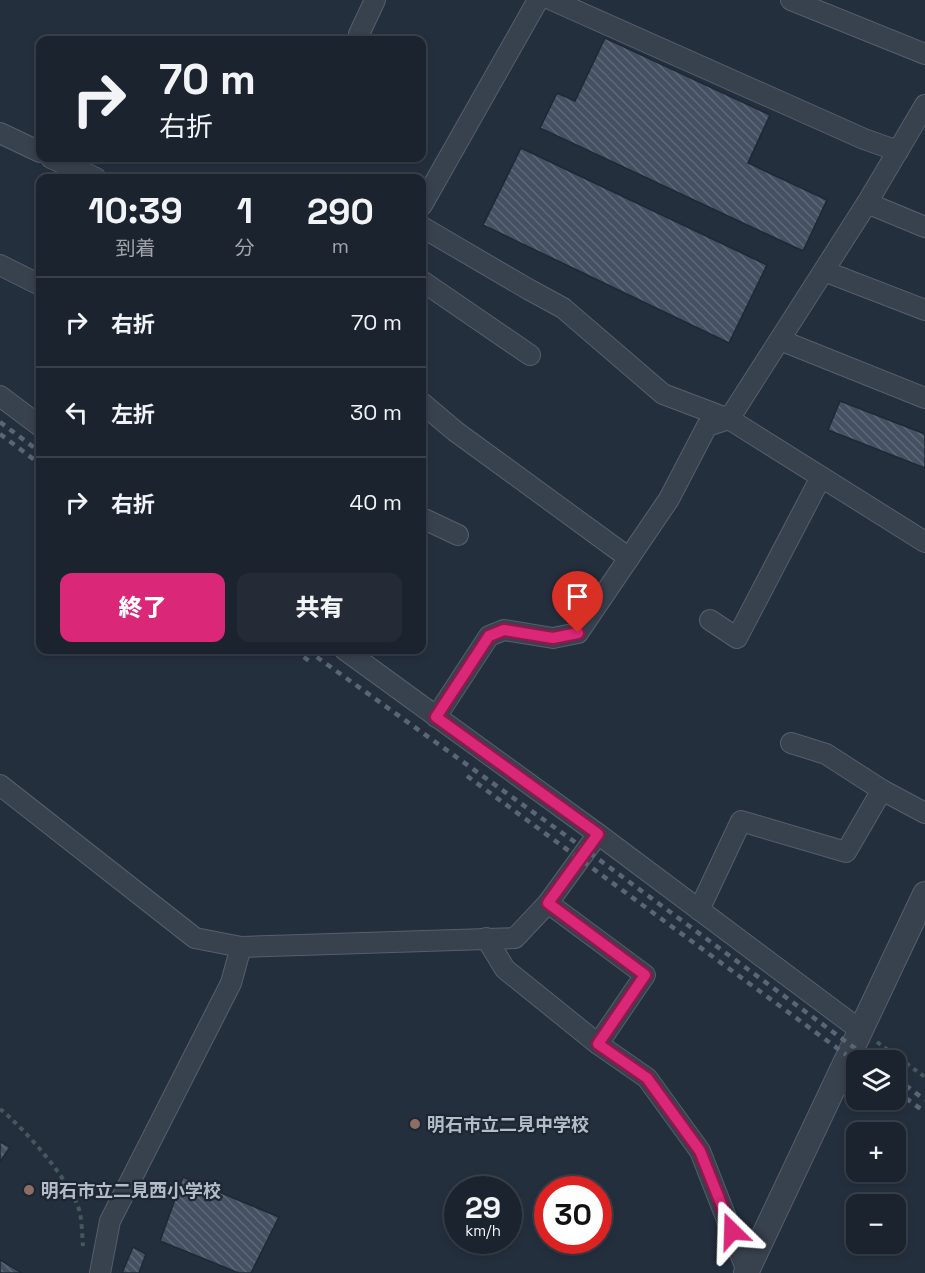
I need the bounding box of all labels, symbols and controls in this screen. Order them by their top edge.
text: 70 m [159,53,256,106]
icon: right [60,60,138,138]
text: 右折 [159,109,213,144]
text: 10:39 [88,188,183,234]
text: 1 [237,188,253,234]
text: 290 [307,189,374,235]
text: m [332,233,349,259]
text: 到着 [115,235,155,261]
text: 分 [235,235,255,261]
icon: right [60,306,93,339]
text: 70 m [351,308,402,336]
text: 右折 [111,310,155,338]
icon: left [60,396,93,429]
text: 30 m [350,398,402,426]
text: 左折 [111,400,155,428]
icon: right [60,486,93,519]
text: 40 m [350,488,402,516]
text: 右折 [111,490,155,518]
pin [552,571,603,633]
button: 終了 [60,573,225,642]
button: 共有 [237,573,402,642]
icon: arrive [561,580,594,613]
map controls [846,1050,906,1254]
button: layers [846,1050,906,1110]
place label: 明石市立二見中学校 [427,1113,589,1136]
marker: 明石市立二見中学校 [408,1117,422,1131]
button: + [846,1122,906,1182]
speed limit sign: 30 [534,1176,612,1254]
place label: 明石市立二見西小学校 [41,1179,221,1202]
marker: 明石市立二見西小学校 [22,1183,36,1197]
text: 29 [465,1188,501,1227]
button: − [846,1194,906,1254]
position arrow [700,1199,764,1263]
text: km/h [465,1221,501,1240]

